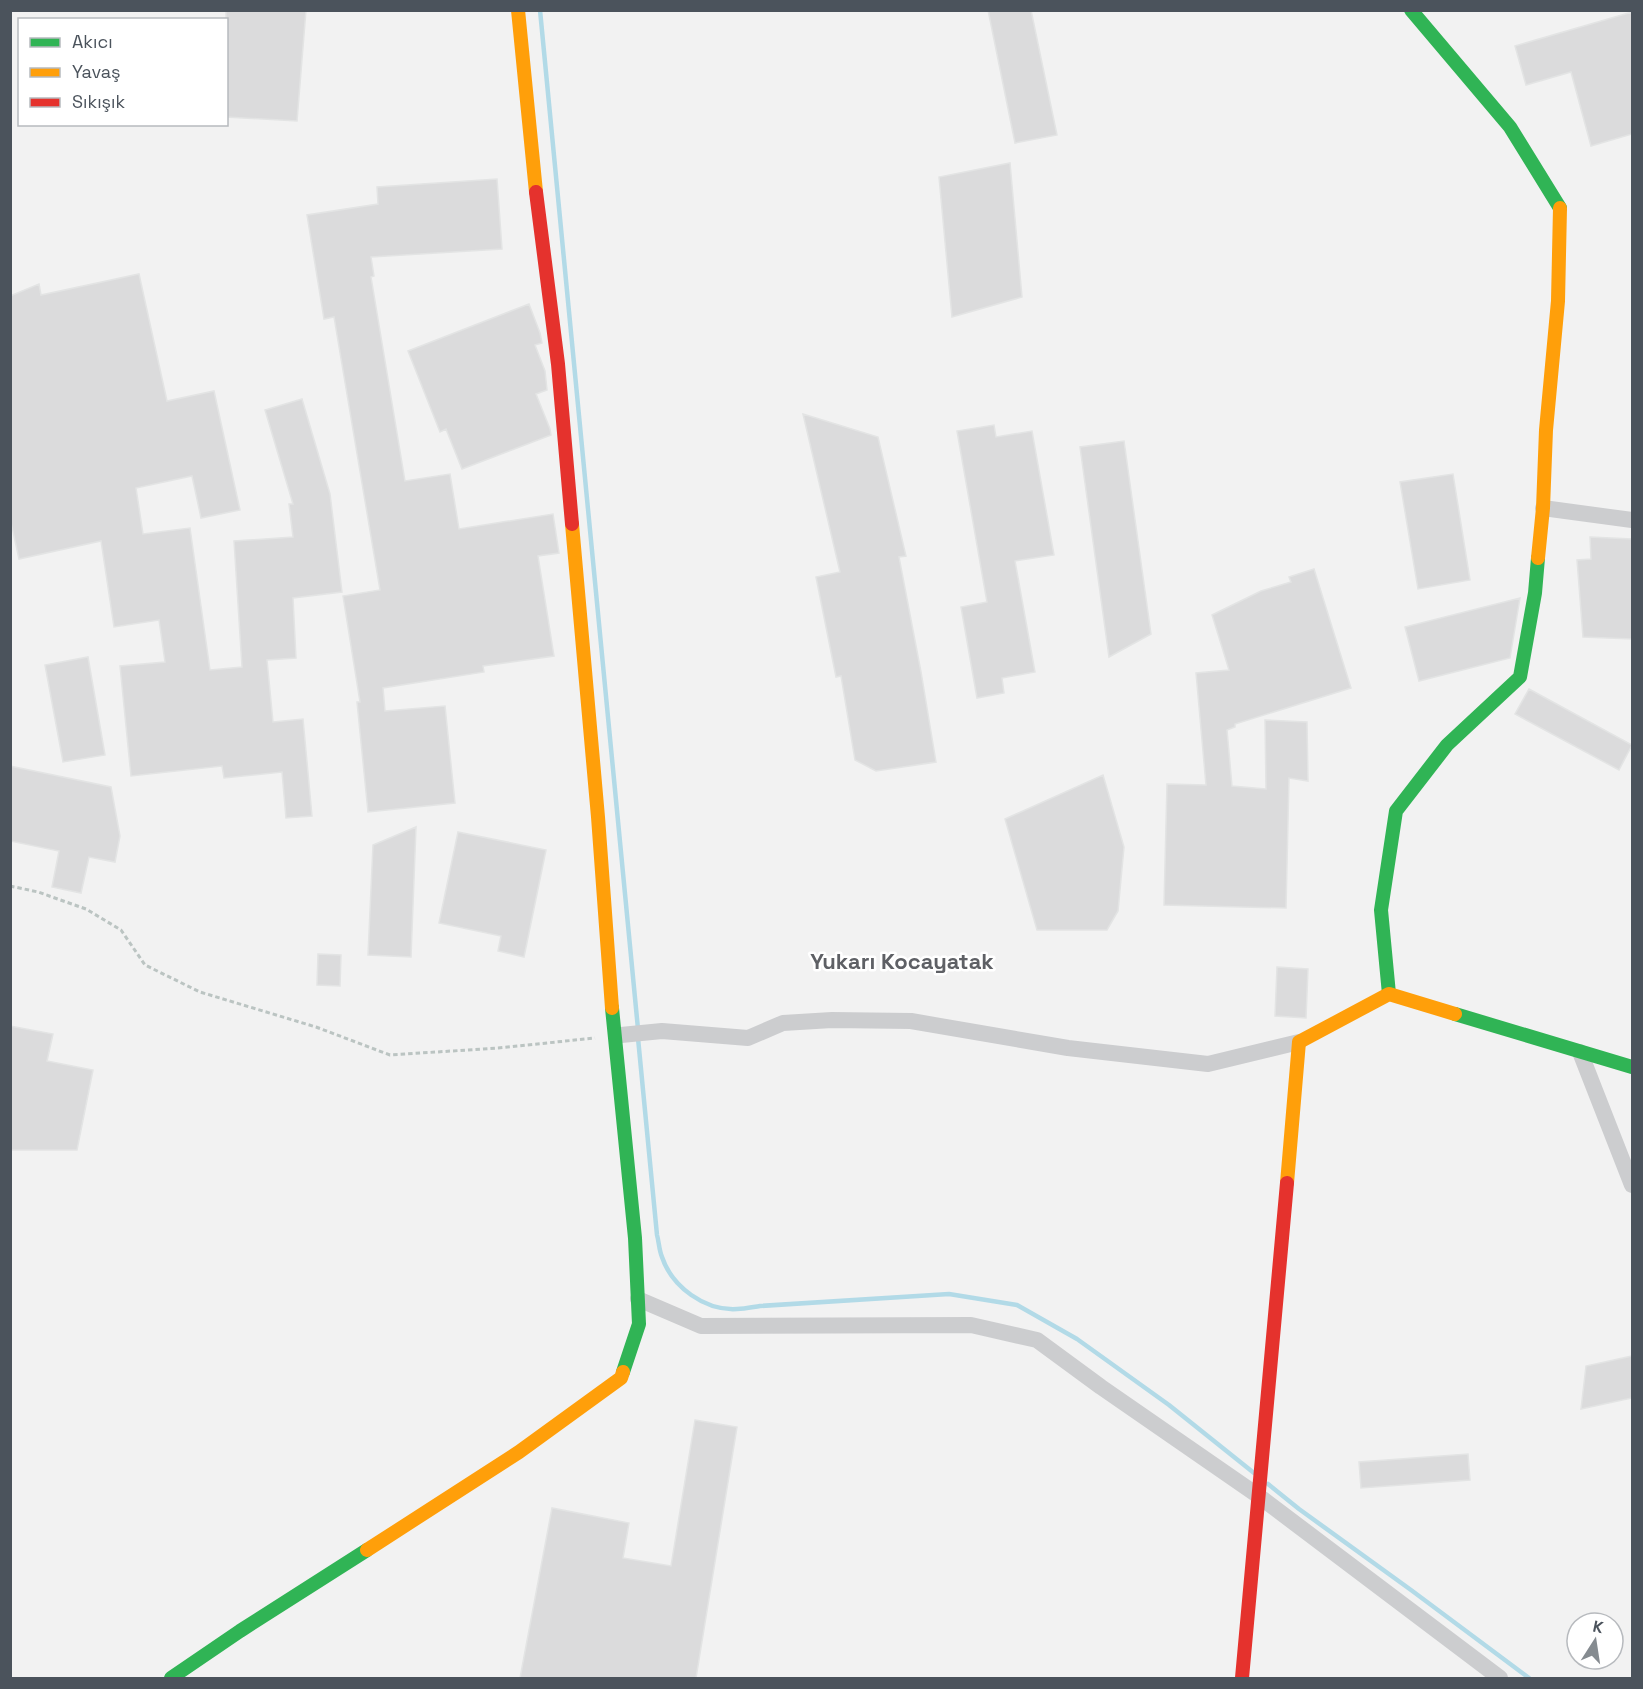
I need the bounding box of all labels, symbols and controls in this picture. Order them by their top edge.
legend [18,18,228,126]
text: Akıcı [72,30,113,53]
text: Yavaş [72,60,121,83]
text: Sıkışık [72,90,125,113]
district label: Yukarı Kocayatak [810,947,994,975]
north arrow [1565,1611,1625,1671]
text: K [1591,1616,1605,1638]

